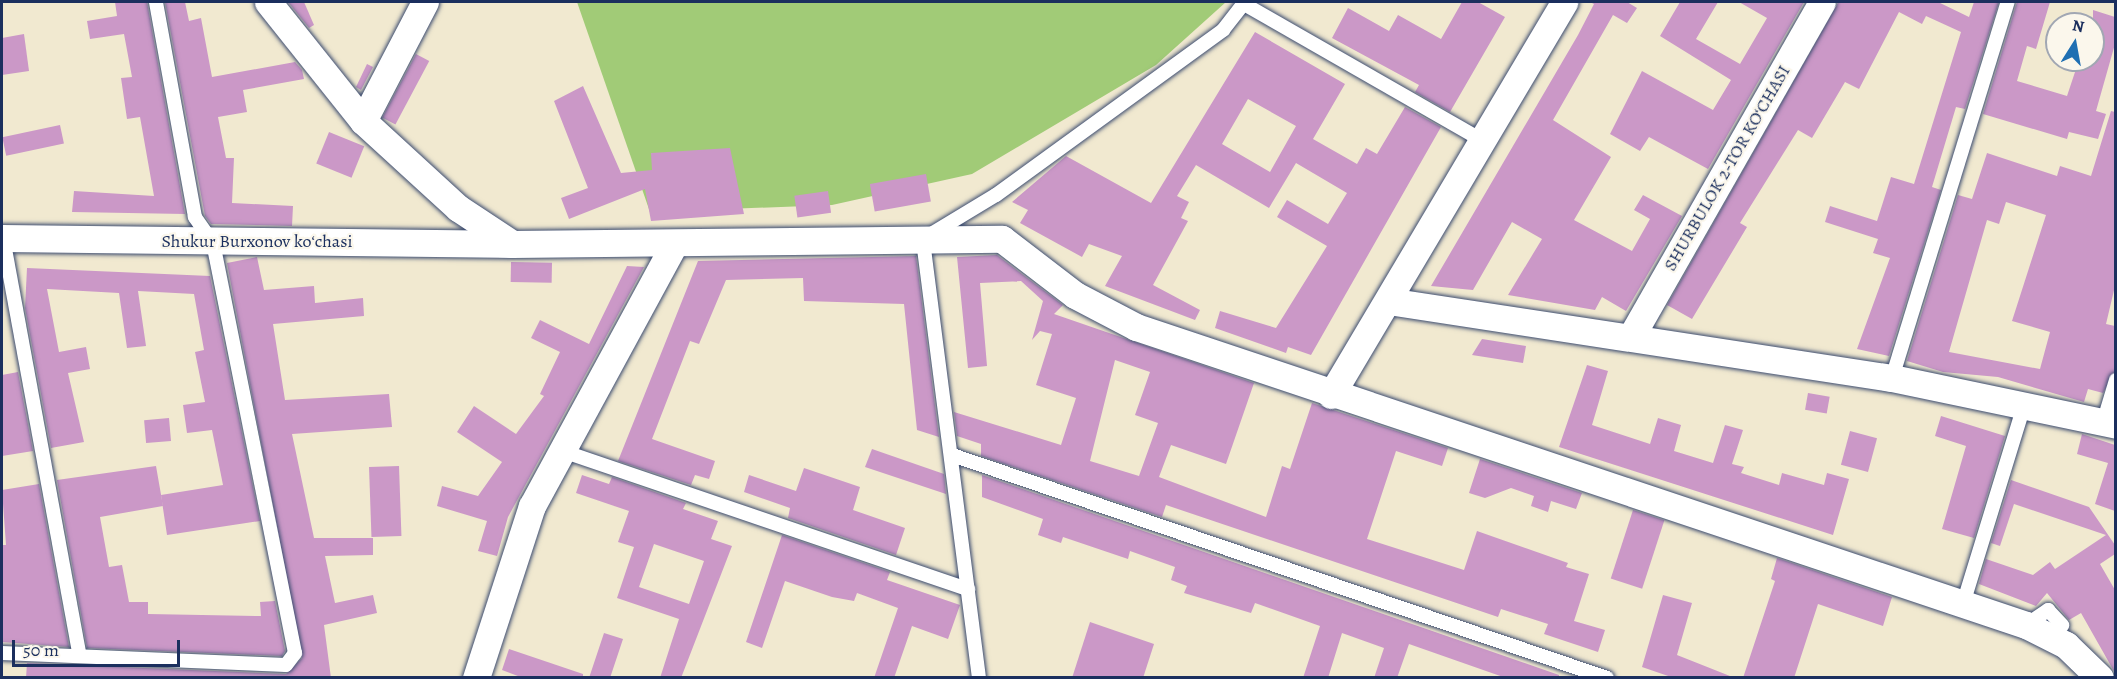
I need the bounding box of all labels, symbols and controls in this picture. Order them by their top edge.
north arrow [2045,12,2105,72]
text: N [2070,14,2086,38]
street label: SHURBULOK 2-TOR KO‘CHASI [1659,61,1795,275]
street label: Shukur Burxonov koʻchasi [161,230,353,252]
scale bar [15,628,183,666]
text: 50 m [23,638,59,662]

